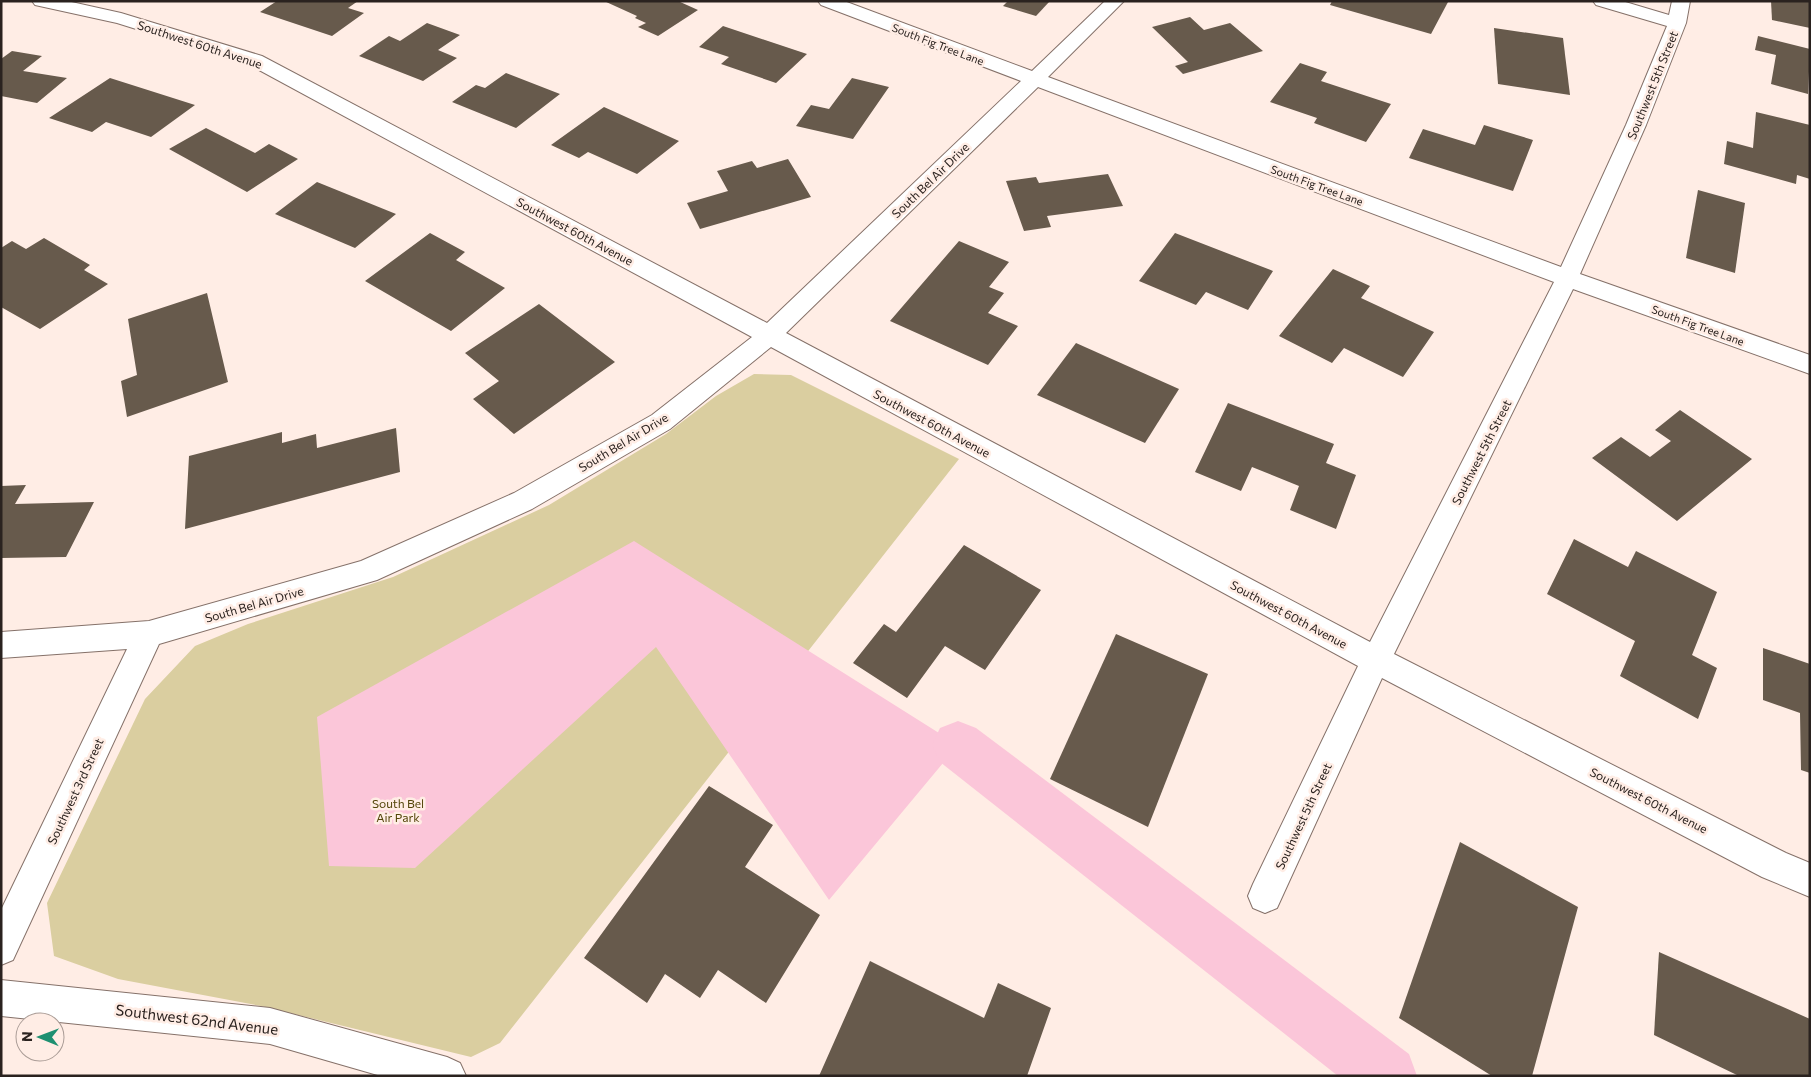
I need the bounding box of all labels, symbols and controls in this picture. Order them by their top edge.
street label: Southwest 60th Avenue [136,17,264,71]
street label: South Fig Tree Lane [890,20,986,68]
street label: Southwest 5th Street [1624,29,1680,141]
street label: South Bel Air Drive [888,140,972,220]
street label: South Fig Tree Lane [1269,162,1365,208]
street label: Southwest 60th Avenue [514,194,636,268]
street label: South Fig Tree Lane [1650,302,1746,348]
street label: Southwest 60th Avenue [871,386,993,460]
street label: Southwest 5th Street [1448,397,1514,507]
street label: South Bel Air Drive [576,410,670,474]
street label: Southwest 60th Avenue [1228,577,1350,651]
street label: South Bel Air Drive [203,583,305,625]
street label: Southwest 3rd Street [44,736,106,846]
street label: Southwest 5th Street [1272,760,1334,871]
street label: Southwest 60th Avenue [1588,764,1710,836]
park label: South Bel Air Park [372,796,424,824]
street label: Southwest 62nd Avenue [115,1000,279,1038]
north arrow [15,1012,65,1062]
text: N [18,1031,35,1042]

